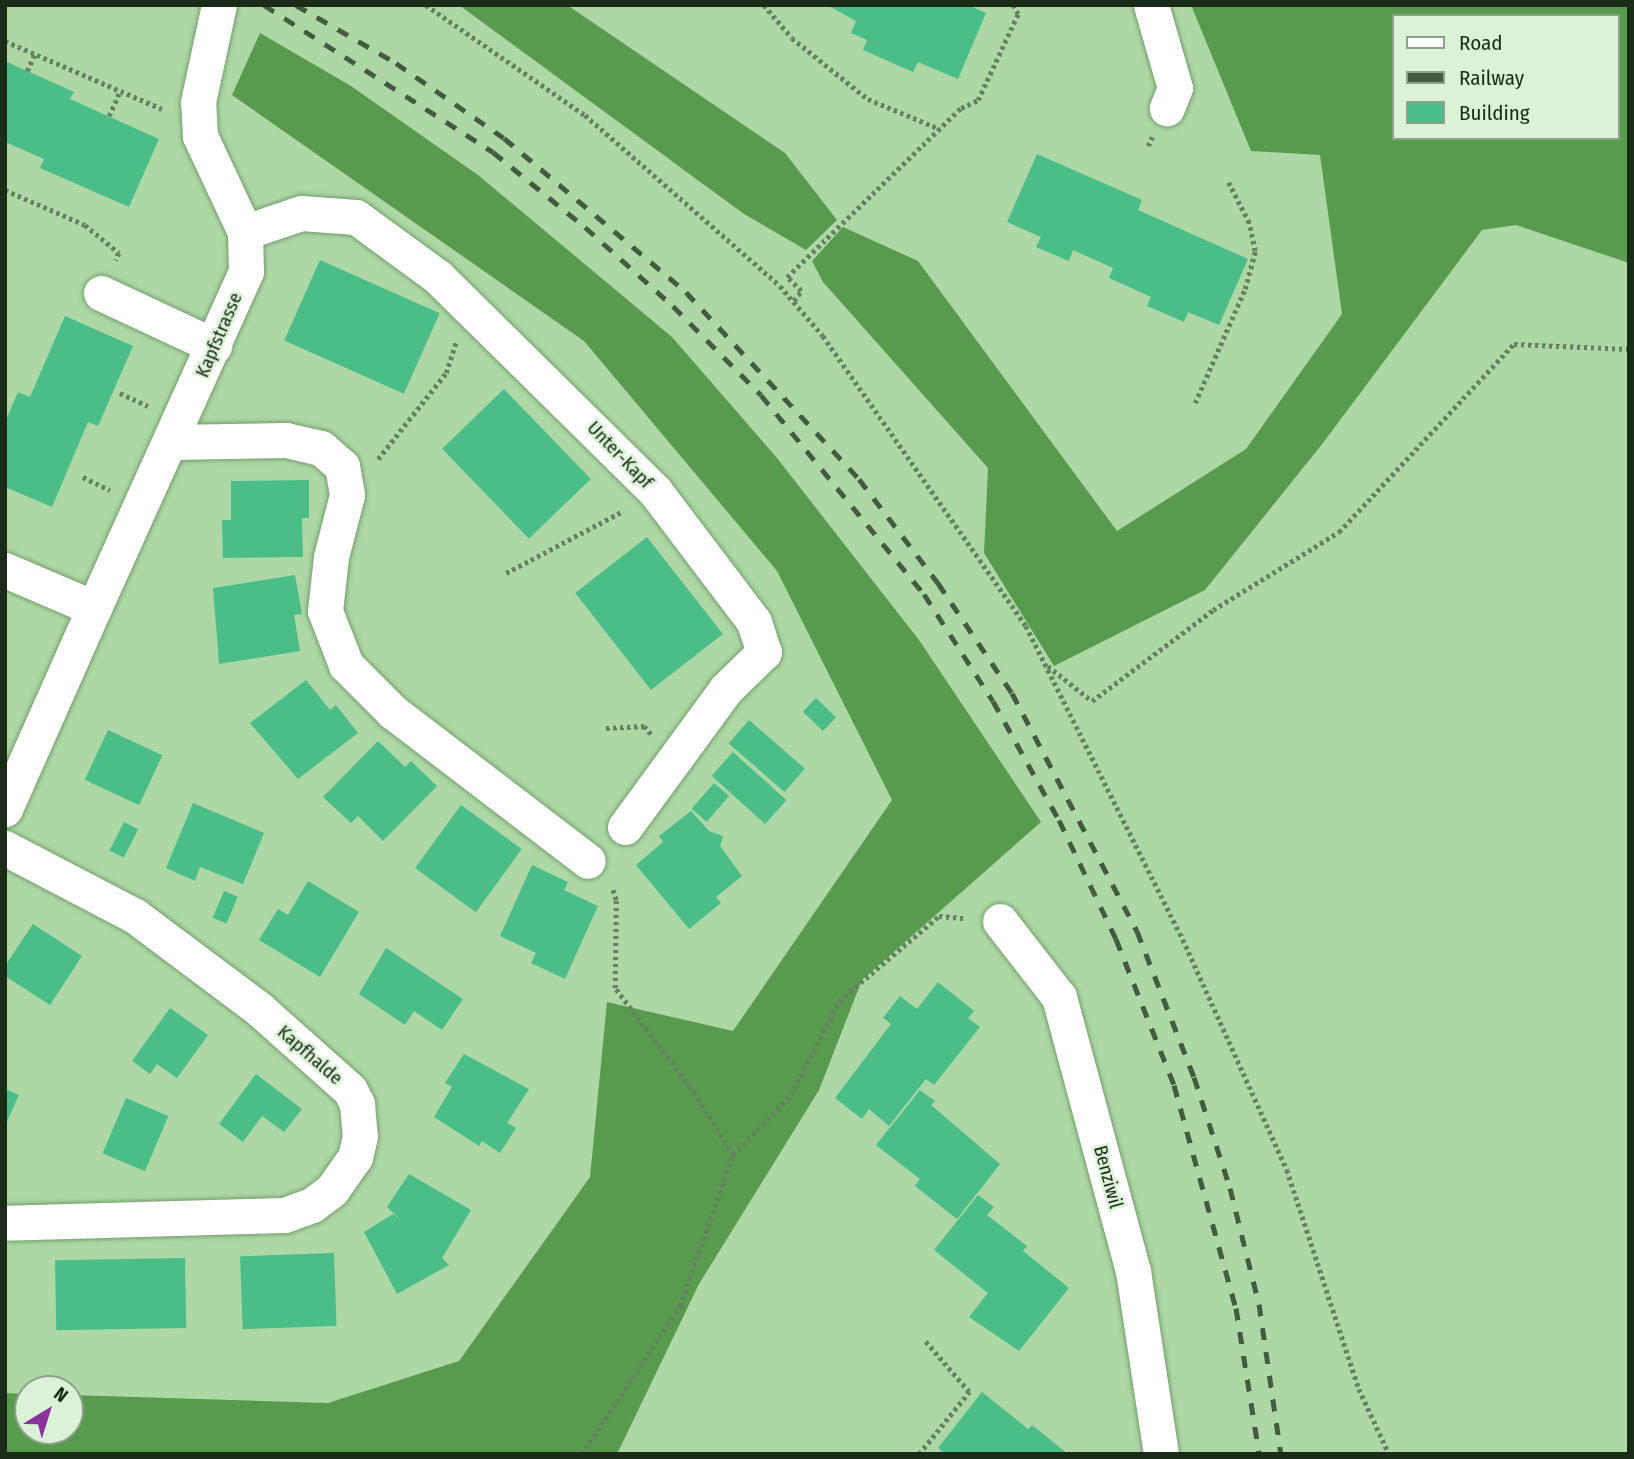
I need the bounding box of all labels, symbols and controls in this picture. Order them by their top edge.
legend [1392,14,1620,140]
text: Road [1459,30,1503,56]
text: Railway [1459,65,1524,91]
text: Building [1459,100,1530,126]
street label: Kapfstrasse [191,289,247,381]
street label: Unter-Kapf [582,417,658,493]
street label: Kapfhalde [273,1021,347,1089]
street label: Benziwil [1089,1143,1127,1211]
north arrow [14,1375,84,1445]
text: N [49,1382,73,1407]

